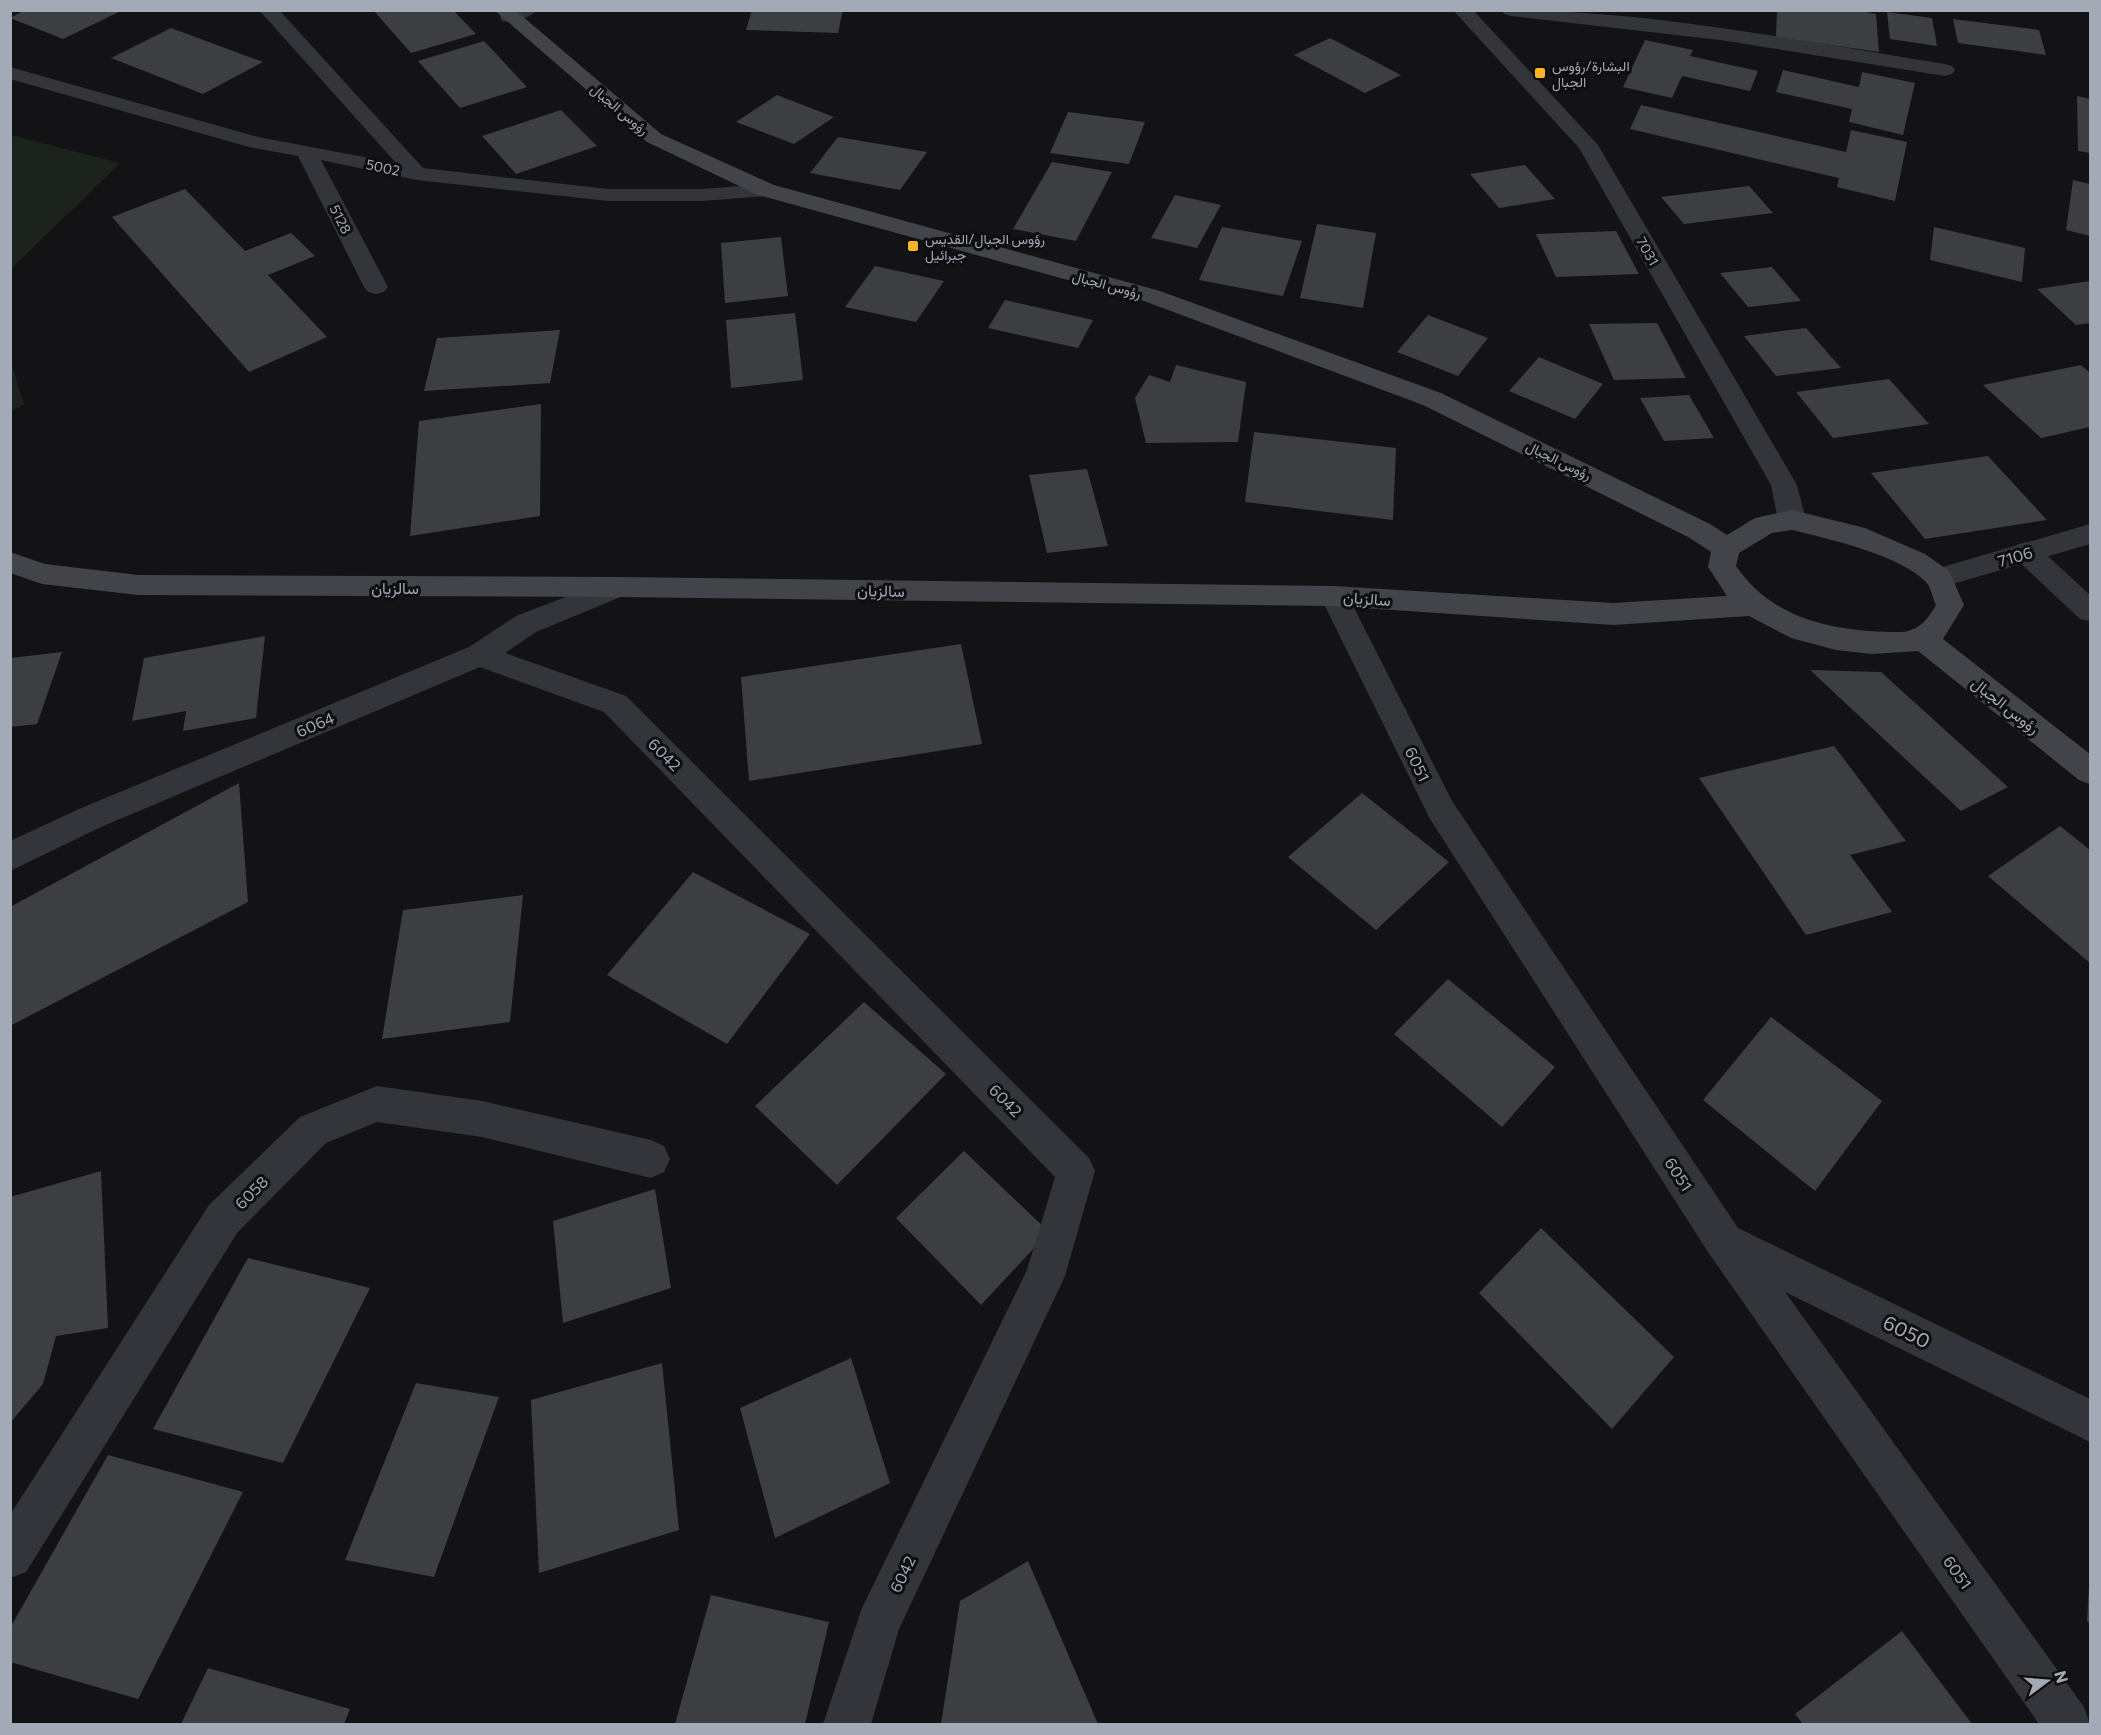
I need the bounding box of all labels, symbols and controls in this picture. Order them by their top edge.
place label: البشارة/رؤوس الجبال [1552,57,1630,92]
marker: البشارة/رؤوس الجبال [1533,66,1547,80]
street label: رؤوس الجبال [586,80,653,140]
street label: 5002 [365,155,402,179]
street label: 5128 [327,202,355,236]
place label: رؤوس الجبال/القديس جبرائيل [925,230,1045,264]
street label: 7031 [1633,234,1663,268]
marker: رؤوس الجبال/القديس جبرائيل [906,239,920,253]
street label: رؤوس الجبال [1070,267,1143,303]
street label: رؤوس الجبال [1523,437,1595,485]
street label: 7106 [1995,542,2035,570]
street label: سالزيان [371,578,419,599]
street label: سالزيان [857,580,905,602]
street label: سالزيان [1342,587,1391,611]
street label: رؤوس الجبال [1967,673,2044,739]
street label: 6064 [293,707,337,740]
street label: 6042 [645,734,685,774]
street label: 6051 [1402,744,1434,784]
street label: 6042 [986,1080,1026,1120]
street label: 6051 [1661,1154,1697,1194]
street label: 6058 [230,1171,272,1213]
street label: 6050 [1879,1309,1935,1353]
street label: 6042 [885,1552,919,1595]
street label: 6051 [1940,1552,1976,1592]
north arrow [2017,1651,2077,1711]
text: N [2051,1668,2073,1685]

